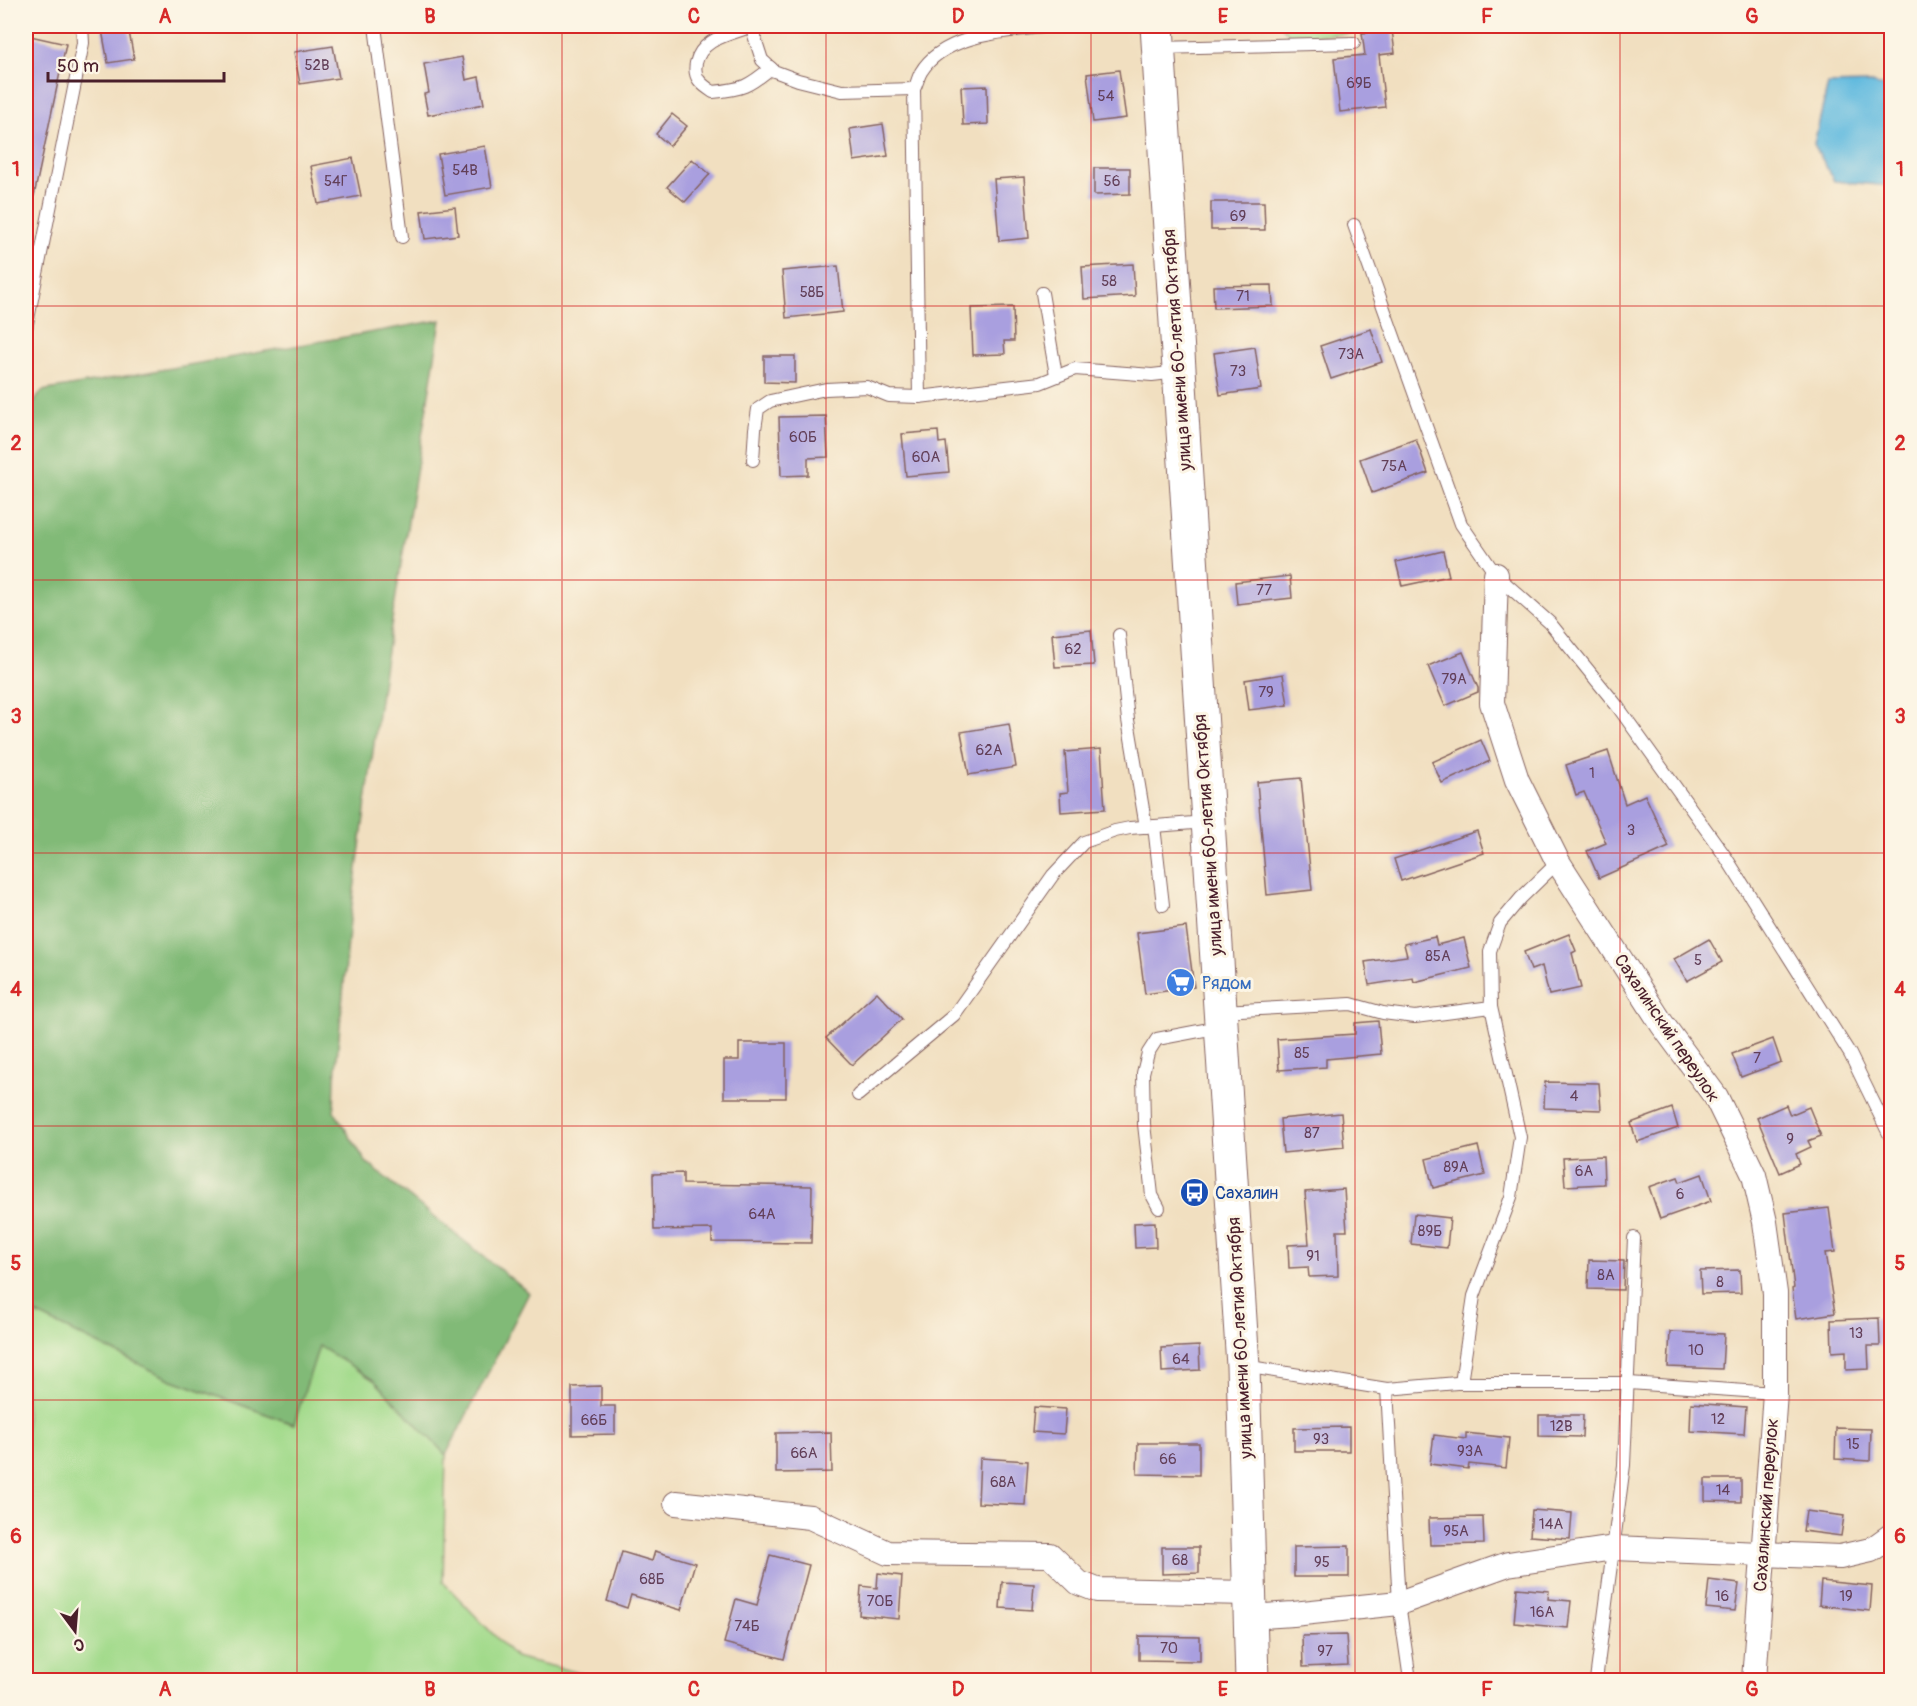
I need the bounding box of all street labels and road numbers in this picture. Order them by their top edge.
street label: улица имени 60-летия Октября [1158,228,1197,472]
street label: улица имени 60-летия Октября [1189,713,1228,957]
street label: Сахалинский переулок [1608,950,1725,1107]
street label: улица имени 60-летия Октября [1223,1217,1258,1460]
street label: Сахалинский переулок [1749,1418,1784,1593]

